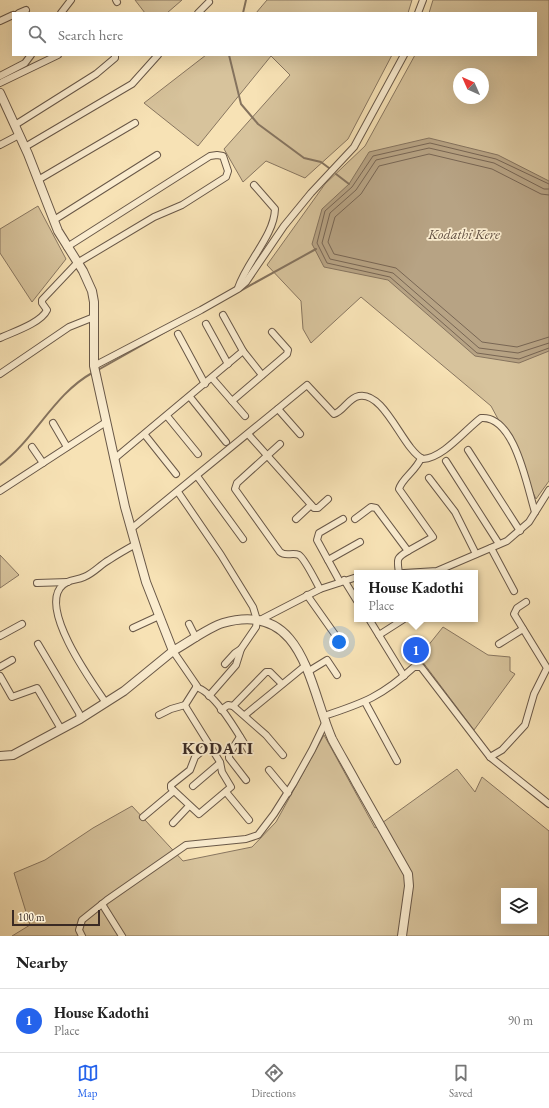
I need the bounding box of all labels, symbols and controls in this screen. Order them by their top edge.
search box [12,12,537,56]
icon: search [26,23,48,45]
text: Search here [58,25,123,44]
north arrow [453,68,489,104]
water label: Kodathi Kere [427,225,500,243]
popup [354,570,478,622]
text: House Kadothi [369,578,463,597]
text: Place [369,597,394,614]
your location [329,632,349,652]
pin: 1 [403,635,429,665]
district label: KODATI [182,737,254,759]
map controls [501,888,537,924]
button: layers [501,888,537,924]
scale bar [12,908,100,927]
text: 100 m [18,910,45,924]
text: Nearby [16,951,68,973]
text: House Kadothi [54,1003,149,1022]
text: 1 [26,1012,32,1029]
text: 90 m [508,1012,533,1029]
text: Place [54,1022,80,1039]
tab: Map [77,1062,99,1100]
tab: Directions [252,1062,296,1100]
tab: Saved [449,1062,472,1100]

